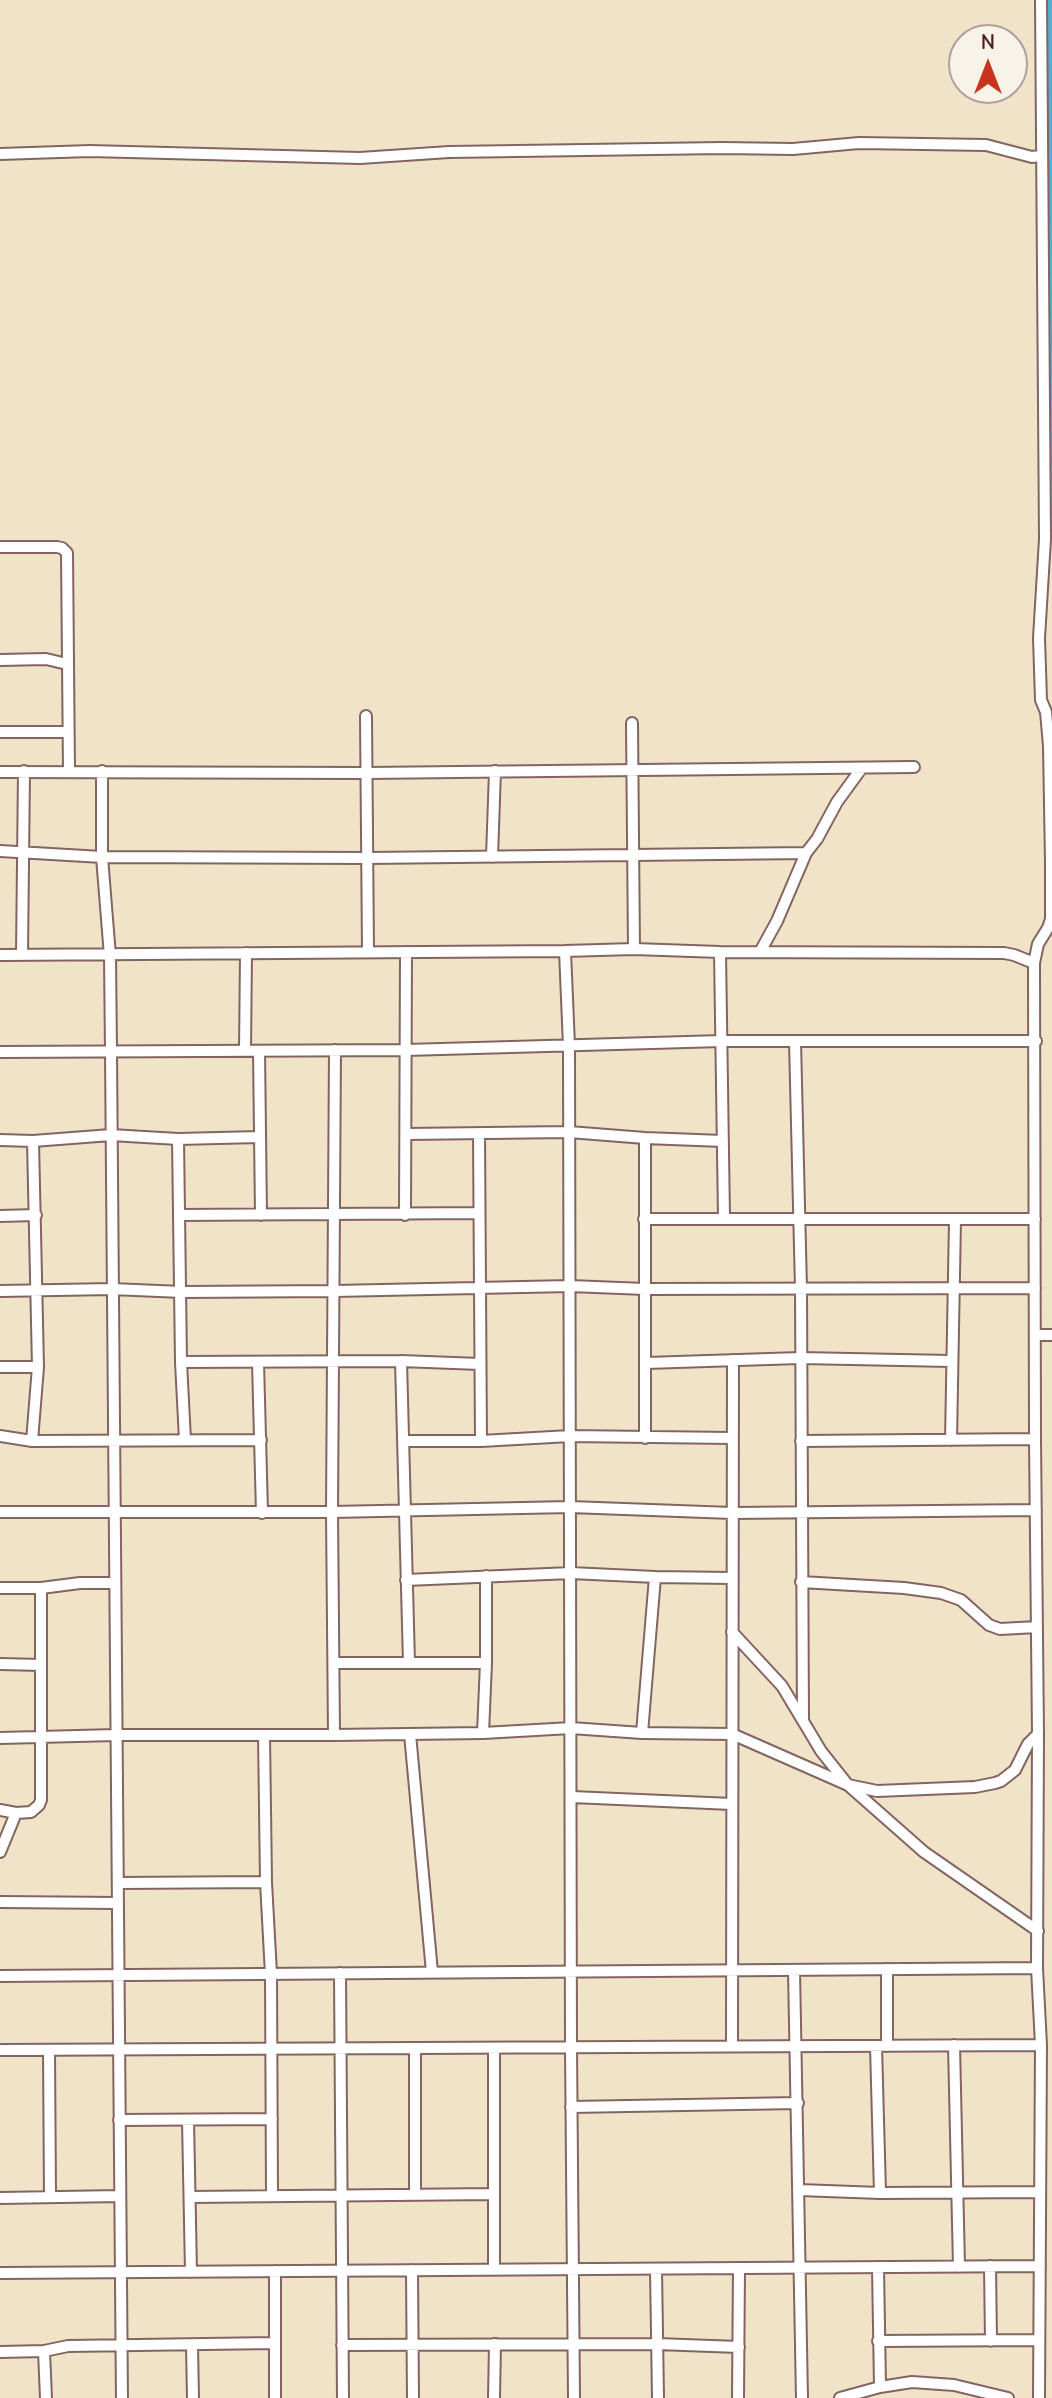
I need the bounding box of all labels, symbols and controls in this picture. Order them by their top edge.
north arrow [948,24,1028,104]
text: N [981,29,995,55]

